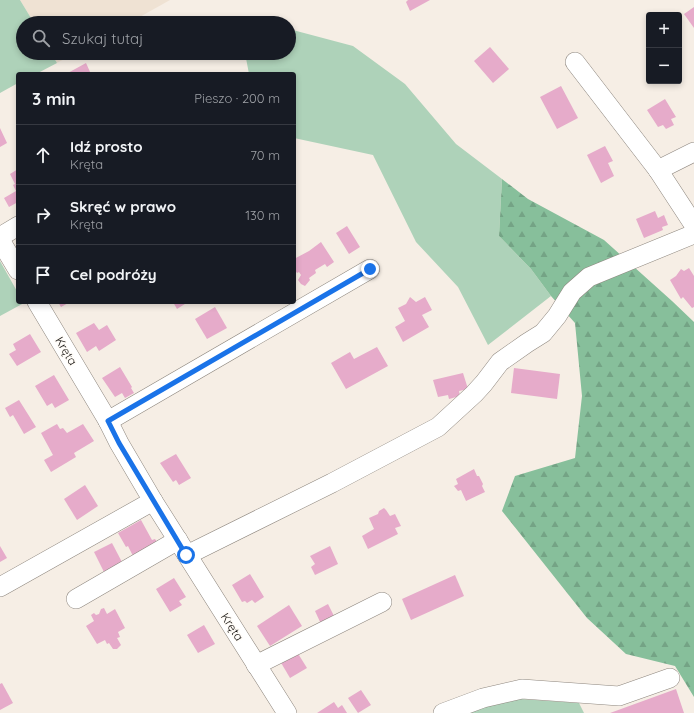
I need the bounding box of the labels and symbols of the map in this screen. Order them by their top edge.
route end [361,260,379,278]
street label: Kręta [52,334,81,368]
route start [177,546,195,564]
street label: Kręta [218,610,247,644]

